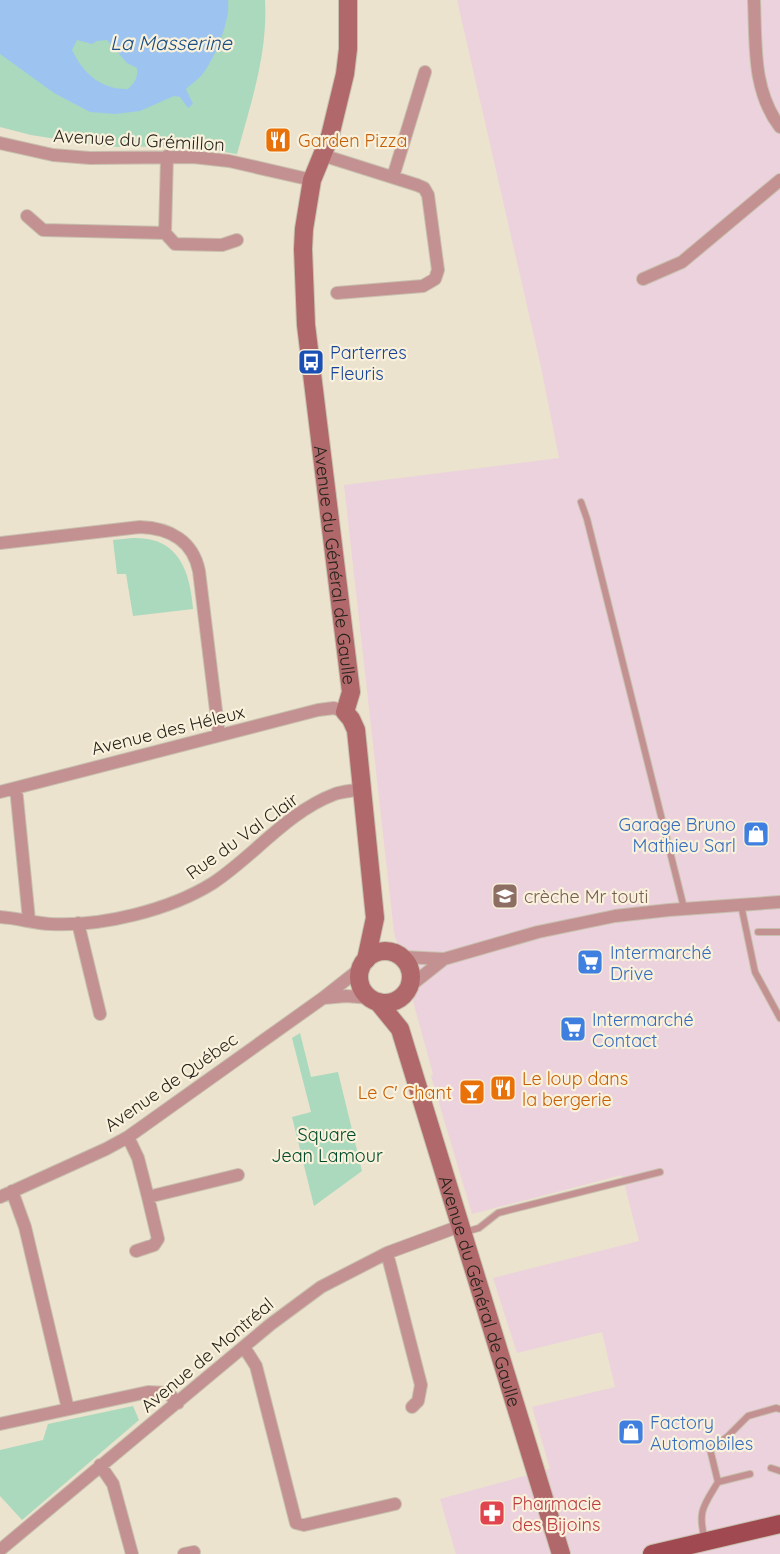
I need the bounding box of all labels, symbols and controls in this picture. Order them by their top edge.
water label: La Masserine [110,30,233,55]
street label: Avenue du Grémillon [53,124,225,156]
restaurant icon: Garden Pizza [263,125,293,155]
place label: Garden Pizza [298,129,407,152]
place label: Parterres Fleuris [330,341,407,385]
bus stop icon: Parterres Fleuris [296,347,326,377]
street label: Avenue du Général de Gaulle [309,444,361,686]
street label: Avenue des Héleux [89,700,247,760]
street label: Rue du Val Clair [182,788,303,884]
place label: Garage Bruno Mathieu Sarl [619,813,736,857]
shop icon: Garage Bruno Mathieu Sarl [741,819,771,849]
school or university icon: crèche Mr touti [490,881,520,911]
place label: crèche Mr touti [524,885,648,908]
place label: Intermarché Drive [610,941,712,985]
supermarket icon: Intermarché Drive [575,947,605,977]
place label: Intermarché Contact [592,1008,694,1052]
supermarket icon: Intermarché Contact [558,1014,588,1044]
street label: Avenue de Québec [100,1027,242,1137]
place label: Le loup dans la bergerie [522,1067,628,1111]
restaurant icon: Le loup dans la bergerie [488,1073,518,1103]
bar icon: Le C' Chant [457,1077,487,1107]
place label: Le C' Chant [358,1081,452,1104]
park label: Square Jean Lamour [271,1123,383,1167]
street label: Avenue du Général de Gaulle [434,1173,527,1410]
street label: Avenue de Montréal [136,1293,278,1417]
place label: Factory Automobiles [650,1411,753,1455]
shop icon: Factory Automobiles [616,1417,646,1447]
place label: Pharmacie des Bijoins [512,1492,601,1536]
pharmacy icon: Pharmacie des Bijoins [477,1498,507,1528]

